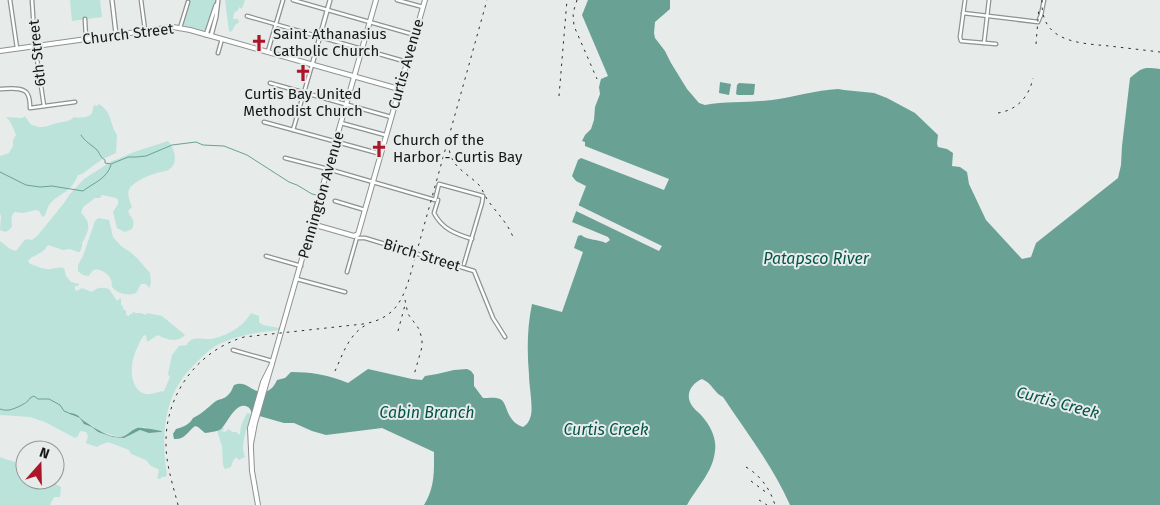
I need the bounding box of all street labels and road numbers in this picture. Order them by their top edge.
street label: Curtis Avenue [385,17,427,111]
street label: 6th Street [24,18,49,87]
street label: Church Street [81,19,175,49]
street label: Pennington Avenue [294,129,348,261]
street label: Birch Street [381,235,463,275]

